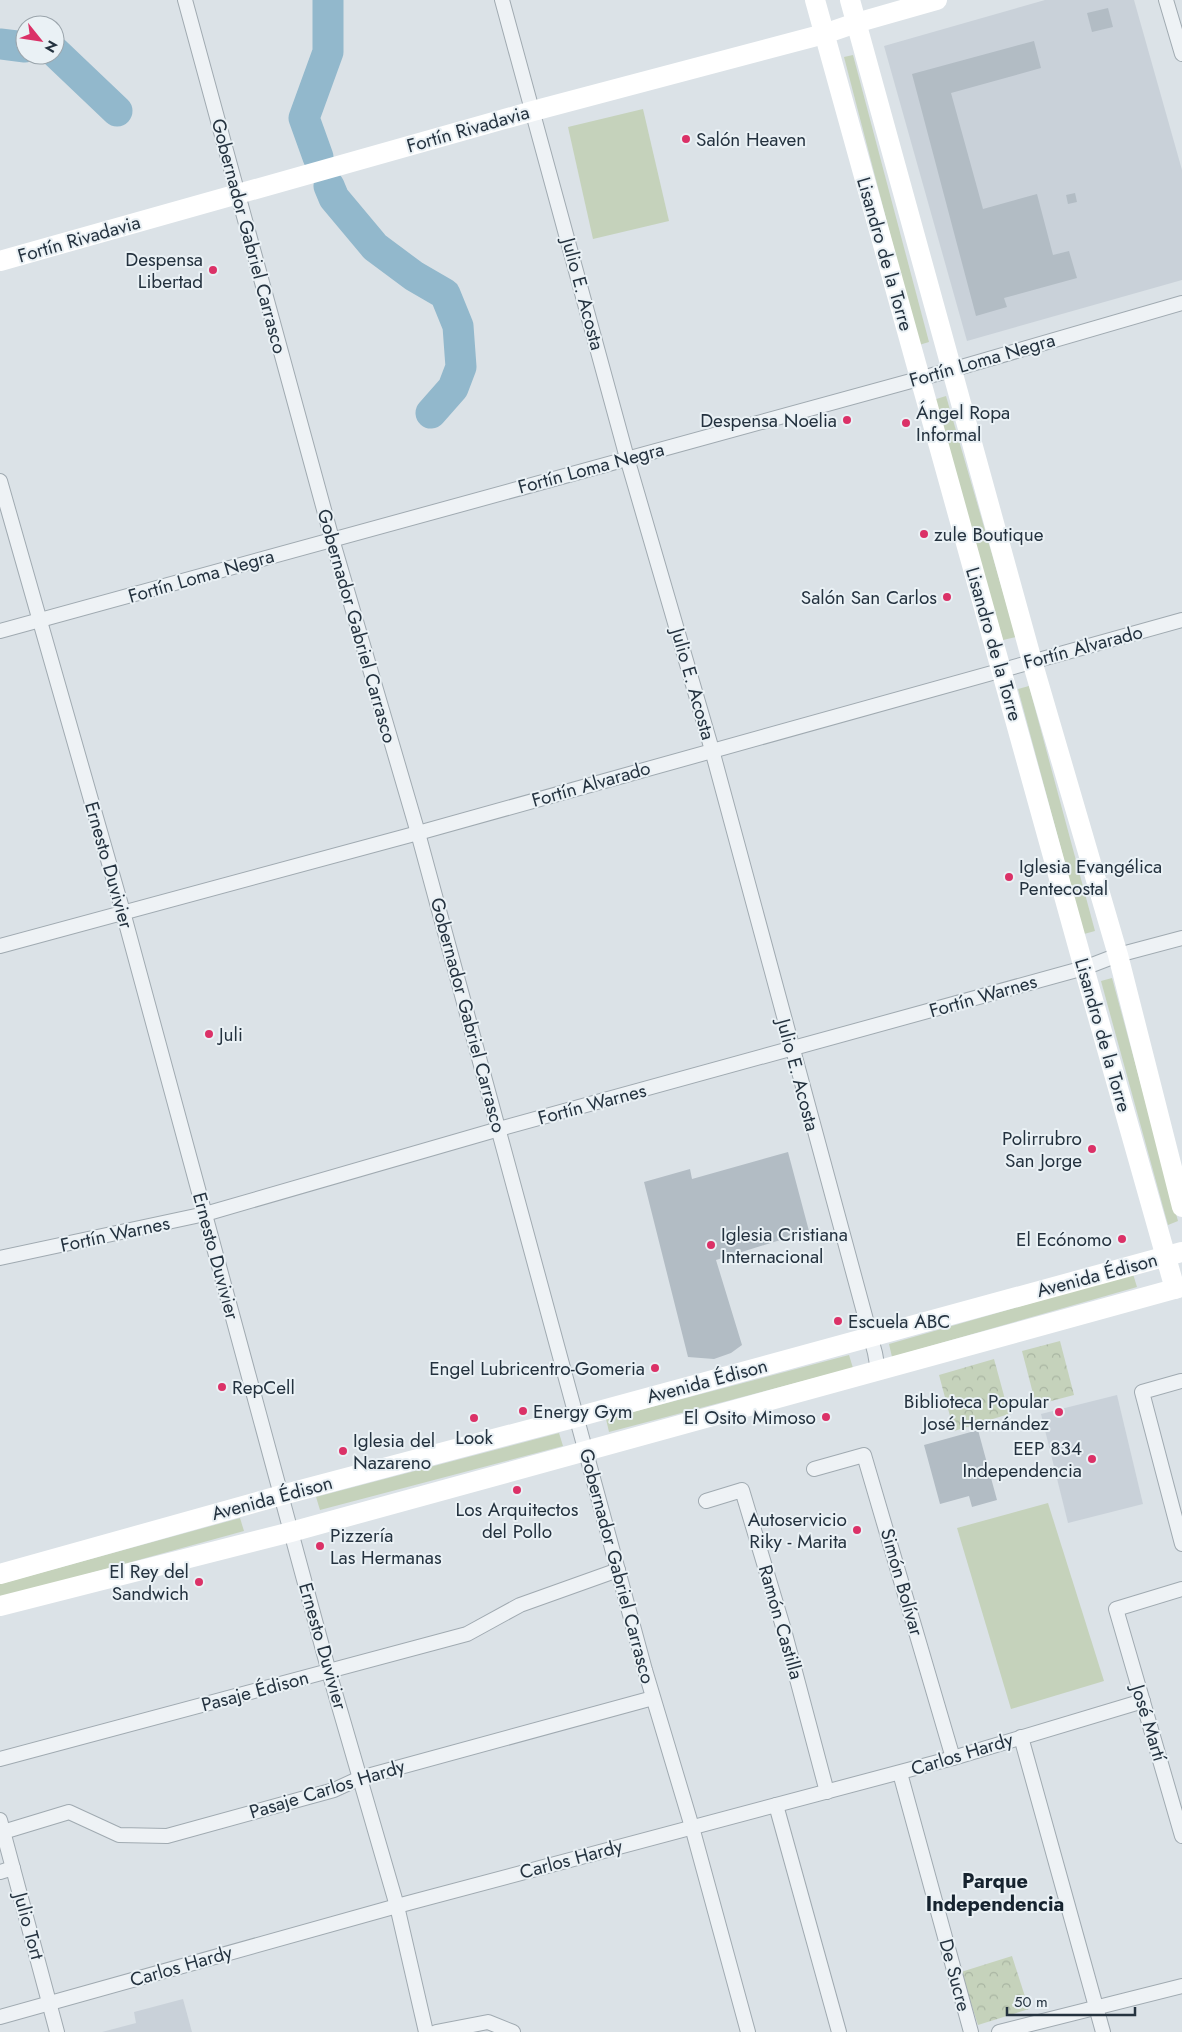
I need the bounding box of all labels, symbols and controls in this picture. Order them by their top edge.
north arrow [15,15,65,65]
text: N [40,37,63,56]
street label: Fortín Rivadavia [404,99,532,159]
street label: Gobernador Gabriel Carrasco [205,116,293,356]
place label: Salón Heaven [696,126,806,153]
marker: Salón Heaven [680,133,692,145]
street label: Lisandro de la Torre [850,174,920,334]
street label: Fortín Rivadavia [15,209,143,269]
street label: Julio E. Acosta [554,232,611,353]
place label: Despensa Libertad [125,246,203,295]
marker: Despensa Libertad [207,264,219,276]
street label: Fortín Loma Negra [906,326,1058,394]
place label: Ángel Ropa Informal [916,399,1010,448]
place label: Despensa Noelia [700,407,837,434]
marker: Despensa Noelia [841,414,853,426]
marker: Ángel Ropa Informal [900,417,912,429]
street label: Fortín Loma Negra [515,435,667,501]
street label: Gobernador Gabriel Carrasco [311,506,403,746]
place label: zule Boutique [934,521,1044,548]
marker: zule Boutique [918,528,930,540]
street label: Fortín Loma Negra [125,542,277,610]
street label: Lisandro de la Torre [959,564,1029,724]
place label: Salón San Carlos [801,584,937,611]
marker: Salón San Carlos [941,591,953,603]
street label: Fortín Alvarado [1020,618,1146,676]
street label: Julio E. Acosta [663,622,722,743]
street label: Fortín Alvarado [529,754,653,814]
street label: Ernesto Duvivier [78,798,140,932]
place label: Iglesia Evangélica Pentecostal [1019,853,1162,902]
marker: Iglesia Evangélica Pentecostal [1003,871,1015,883]
street label: Gobernador Gabriel Carrasco [424,895,512,1135]
street label: Lisandro de la Torre [1068,955,1138,1115]
street label: Fortín Warnes [926,968,1040,1024]
street label: Julio E. Acosta [769,1013,826,1134]
place label: Juli [216,1021,243,1048]
marker: Juli [203,1028,215,1040]
street label: Fortín Warnes [535,1077,649,1131]
place label: Polirrubro San Jorge [1002,1125,1082,1174]
marker: Polirrubro San Jorge [1086,1143,1098,1155]
street label: Ernesto Duvivier [186,1189,246,1323]
street label: Fortín Warnes [58,1209,172,1259]
place label: Iglesia Cristiana Internacional [721,1221,848,1270]
place label: El Ecónomo [1016,1226,1112,1253]
marker: El Ecónomo [1116,1233,1128,1245]
marker: Iglesia Cristiana Internacional [705,1239,717,1251]
street label: Avenida Édison [1033,1246,1161,1304]
place label: Escuela ABC [848,1308,950,1335]
marker: Escuela ABC [832,1315,844,1327]
street label: Avenida Édison [643,1352,771,1410]
place label: Engel Lubricentro-Gomeria [429,1355,645,1382]
marker: Engel Lubricentro-Gomeria [649,1362,661,1374]
place label: RepCell [232,1374,295,1401]
marker: RepCell [216,1381,228,1393]
place label: Biblioteca Popular José Hernández [904,1388,1049,1437]
place label: Energy Gym [533,1398,633,1425]
place label: El Osito Mimoso [684,1404,816,1431]
marker: Energy Gym [517,1405,529,1417]
marker: Biblioteca Popular José Hernández [1053,1406,1065,1418]
marker: El Osito Mimoso [820,1411,832,1423]
marker: Look [468,1412,480,1424]
place label: Look [455,1424,493,1451]
place label: Iglesia del Nazareno [353,1427,435,1476]
place label: EEP 834 Independencia [962,1435,1082,1484]
marker: Iglesia del Nazareno [337,1445,349,1457]
street label: Gobernador Gabriel Carrasco [573,1446,661,1686]
marker: EEP 834 Independencia [1086,1453,1098,1465]
street label: Avenida Édison [208,1469,336,1527]
marker: Los Arquitectos del Pollo [511,1484,523,1496]
place label: Los Arquitectos del Pollo [456,1496,579,1545]
place label: Autoservicio Riky - Marita [748,1506,847,1555]
place label: Pizzería Las Hermanas [330,1522,442,1571]
marker: Autoservicio Riky - Marita [851,1524,863,1536]
street label: Simón Bolívar [874,1525,930,1639]
marker: Pizzería Las Hermanas [314,1540,326,1552]
place label: El Rey del Sandwich [109,1558,189,1607]
street label: Ramón Castilla [752,1562,810,1682]
marker: El Rey del Sandwich [193,1576,205,1588]
street label: Ernesto Duvivier [292,1579,354,1713]
street label: Pasaje Édison [198,1664,312,1718]
street label: José Martí [1124,1679,1174,1766]
street label: Carlos Hardy [908,1726,1017,1782]
street label: Pasaje Carlos Hardy [246,1752,409,1825]
street label: Carlos Hardy [517,1832,626,1886]
district label: Parque Independencia [926,1867,1064,1919]
street label: Julio Tort [6,1887,51,1963]
street label: De Sucre [932,1936,978,2014]
street label: Carlos Hardy [127,1938,236,1993]
scale bar [1007,1984,1134,2016]
text: 50 m [1014,1991,1048,2013]

